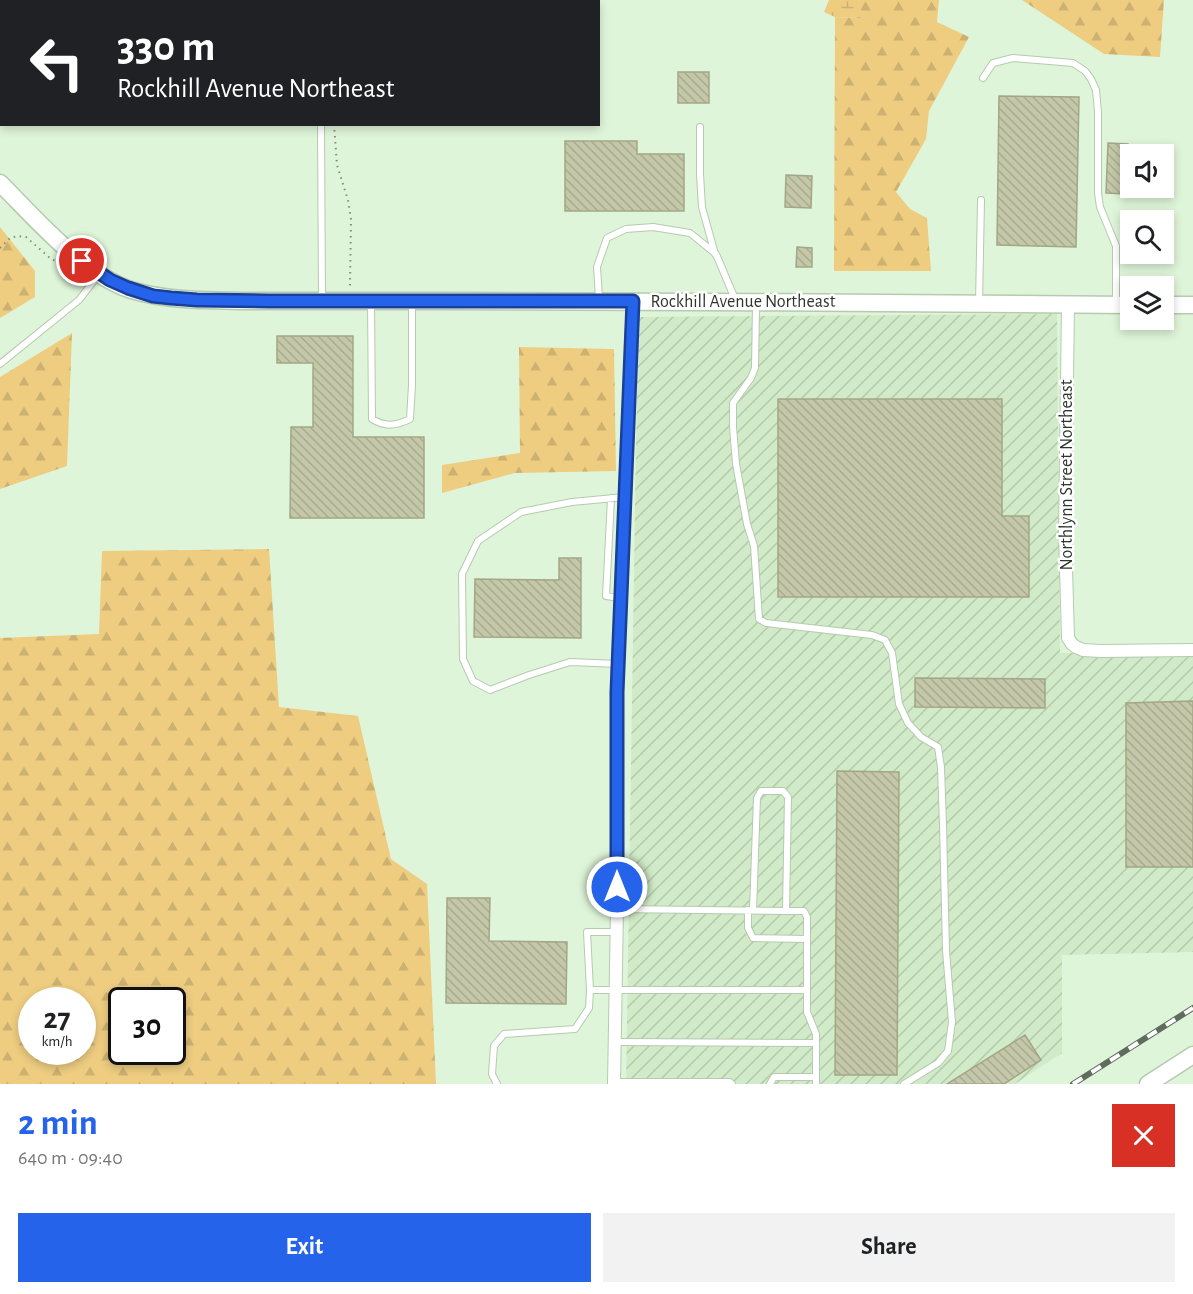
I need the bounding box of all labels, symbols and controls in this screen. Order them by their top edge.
icon: left [18,24,96,102]
text: 330 m [117,26,215,68]
text: Rockhill Avenue Northeast [117,75,394,102]
map controls [1120,144,1174,330]
button: sound [1120,144,1174,198]
button: search [1120,210,1174,264]
pin [56,235,107,286]
icon: arrive [65,244,98,277]
button: layers [1120,276,1174,330]
street label: Rockhill Avenue Northeast [651,293,836,311]
street label: Northlynn Street Northeast [1058,379,1076,570]
position arrow [585,855,649,919]
speed limit sign: 30 [108,987,186,1065]
text: 27 [43,1004,71,1034]
text: km/h [42,1034,72,1049]
button: close [1112,1104,1175,1167]
text: 2 min [18,1105,98,1141]
text: 640 m · 09:40 [18,1148,123,1168]
button: Exit [18,1213,591,1282]
button: Share [603,1213,1175,1282]

